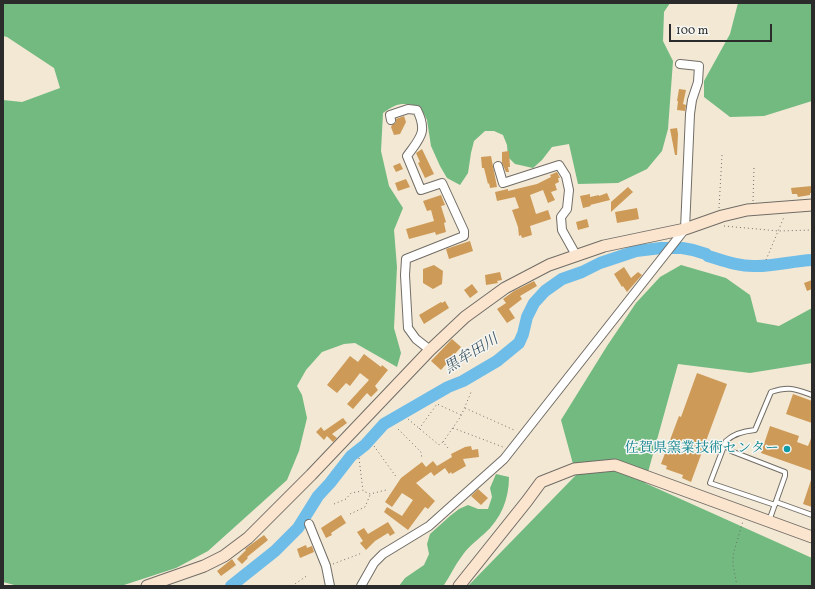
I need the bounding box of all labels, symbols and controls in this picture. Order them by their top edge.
scale bar [671,16,774,42]
text: 100 m [676,23,708,39]
water label: 黒牟田川 [442,331,502,379]
place label: 佐賀県窯業技術センター [625,441,779,457]
marker: 佐賀県窯業技術センター [782,444,792,454]

